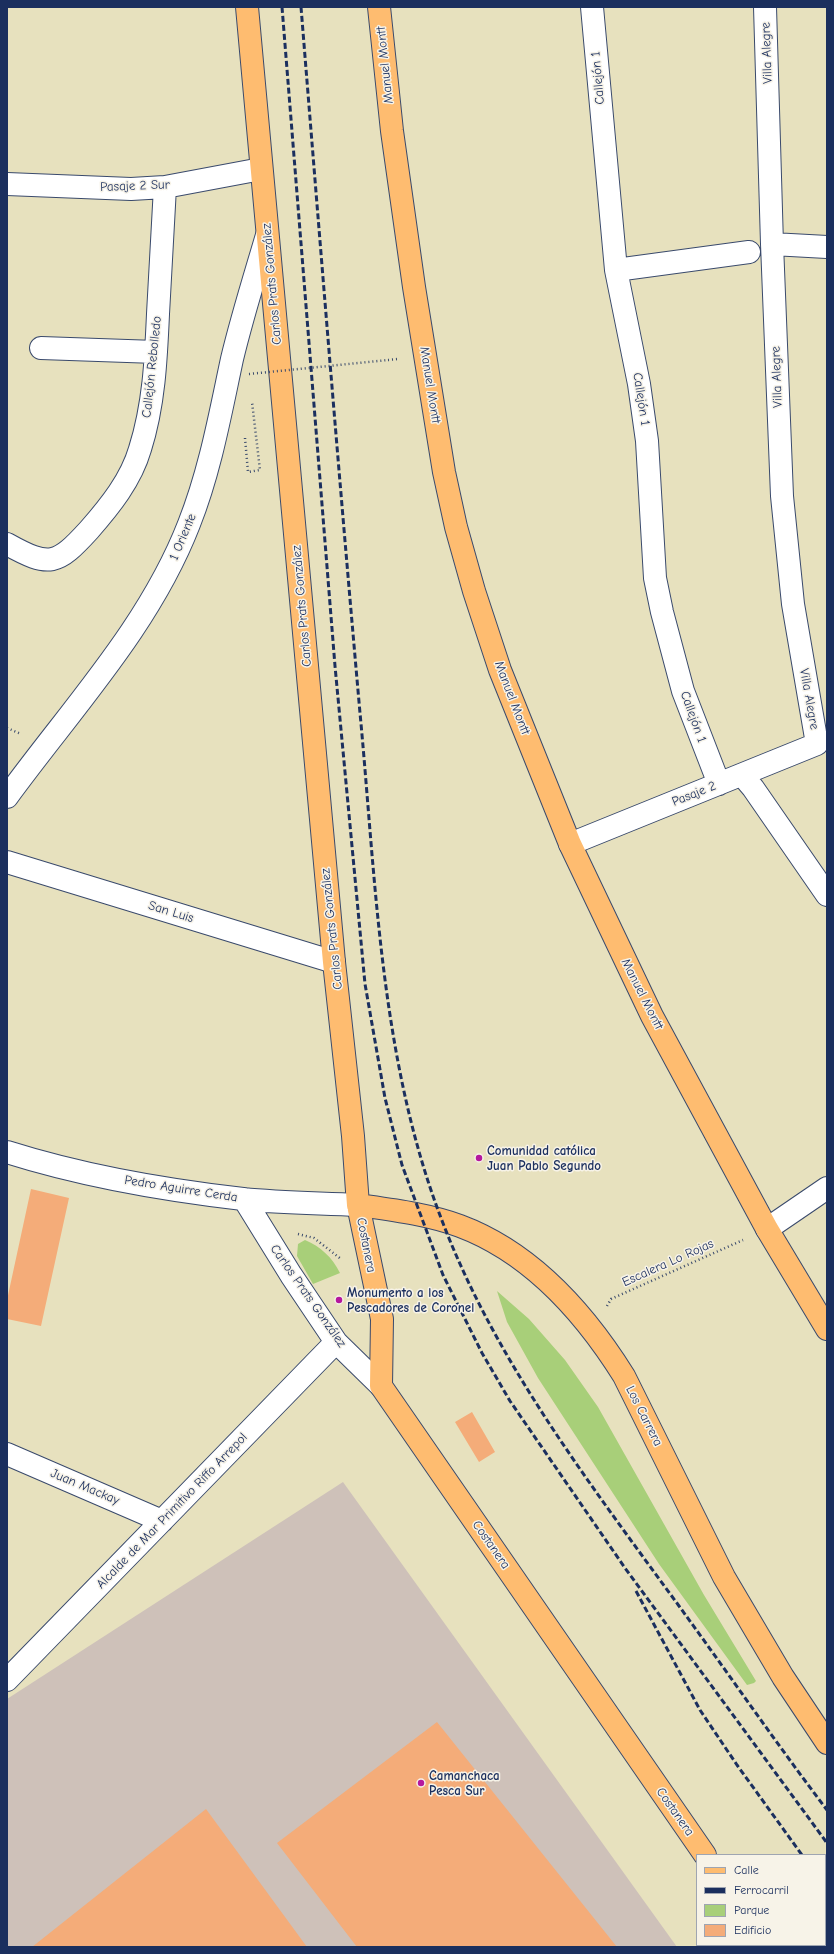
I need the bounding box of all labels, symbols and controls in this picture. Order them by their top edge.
street label: Villa Alegre [758,22,776,84]
street label: Manuel Montt [373,26,397,104]
street label: Callejón 1 [588,51,608,105]
street label: Pasaje 2 Sur [100,177,170,195]
street label: Carlos Prats González [259,223,285,345]
street label: Callejón Rebolledo [139,315,165,419]
street label: Manuel Montt [416,345,444,425]
street label: Villa Alegre [768,346,786,408]
street label: Callejón 1 [629,371,653,427]
street label: 1 Oriente [166,511,200,563]
street label: Carlos Prats González [289,545,315,667]
street label: Manuel Montt [491,659,533,737]
street label: Villa Alegre [796,667,822,731]
street label: Callejón 1 [677,689,709,745]
street label: Pasaje 2 [670,778,718,810]
street label: Carlos Prats González [318,868,346,990]
street label: San Luis [146,898,196,926]
street label: Manuel Montt [617,956,667,1032]
place label: Comunidad católica Juan Pablo Segundo [487,1143,601,1174]
marker: Comunidad católica Juan Pablo Segundo [474,1153,484,1163]
street label: Pedro Aguirre Cerda [123,1172,239,1206]
street label: Costanera [353,1216,379,1274]
street label: Escalera Lo Rojas [620,1236,716,1290]
street label: Carlos Prats González [267,1242,349,1350]
place label: Monumento a los Pescadores de Coronel [347,1285,474,1316]
marker: Monumento a los Pescadores de Coronel [334,1295,344,1305]
street label: Los Carrera [622,1383,666,1449]
street label: Alcalde de Mar Primitivo Riffo Arrepol [93,1430,251,1592]
street label: Juan Mackay [48,1466,122,1508]
street label: Costanera [469,1518,513,1572]
place label: Camanchaca Pesca Sur [429,1768,500,1799]
marker: Camanchaca Pesca Sur [416,1778,426,1788]
street label: Costanera [653,1785,697,1839]
legend [696,1854,826,1946]
text: Calle [734,1863,759,1877]
text: Ferrocarril [734,1883,789,1897]
text: Parque [734,1903,769,1917]
text: Edificio [734,1923,771,1937]

